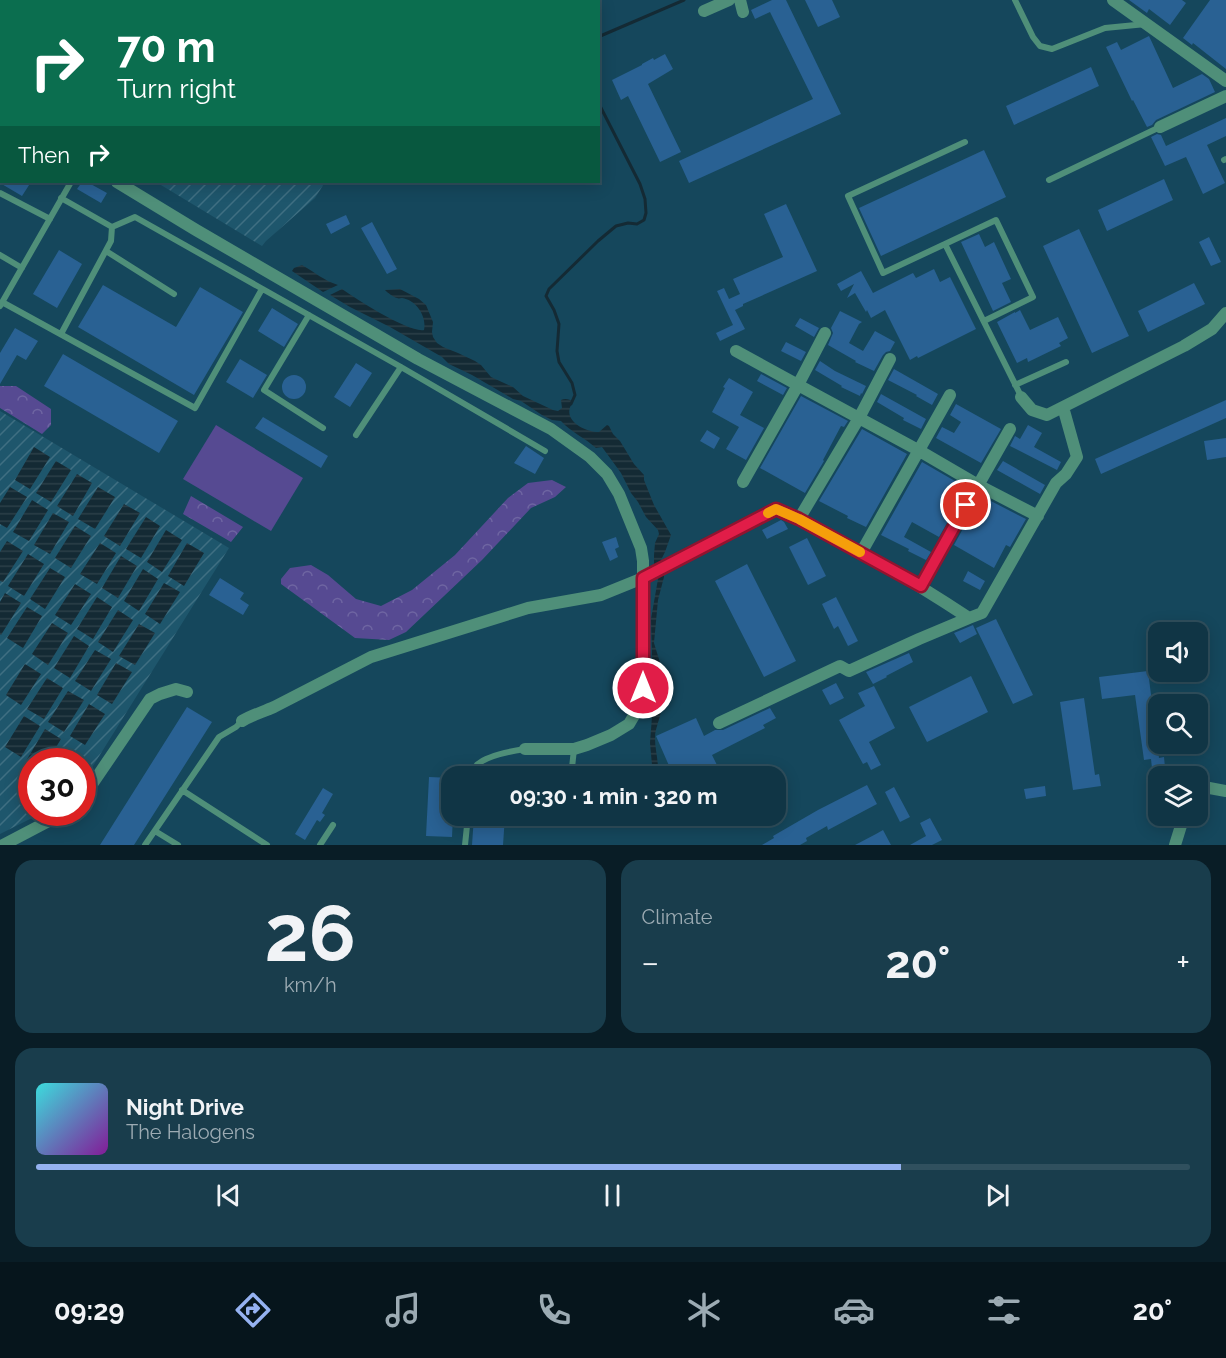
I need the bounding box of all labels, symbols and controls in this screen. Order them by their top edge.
text: 70 m [117,23,216,72]
icon: right [18,24,96,102]
text: Turn right [117,73,236,104]
icon: right [82,138,115,171]
text: Then [18,142,70,168]
pin [940,479,991,530]
icon: arrive [949,488,982,521]
map controls [1148,622,1208,826]
button: sound [1148,622,1208,682]
position arrow [611,656,675,720]
button: search [1148,694,1208,754]
speed limit sign: 30 [18,748,96,826]
button: layers [1148,766,1208,826]
text: 09:30 · 1 min · 320 m [509,783,718,809]
text: 26 [265,888,356,979]
text: Climate [642,905,713,929]
text: 20° [885,936,950,989]
text: − [642,943,659,982]
text: + [1176,943,1190,982]
text: km/h [284,973,337,997]
text: Night Drive [126,1094,244,1120]
text: The Halogens [126,1120,255,1144]
icon: previous [212,1179,245,1212]
icon: pause [596,1179,629,1212]
icon: next [981,1179,1014,1212]
icon: directions [232,1289,274,1331]
icon: music [382,1289,424,1331]
icon: phone [533,1289,575,1331]
icon: climate [683,1289,725,1331]
icon: car [833,1289,875,1331]
icon: filters [983,1289,1025,1331]
text: 09:29 [54,1295,124,1326]
text: 20° [1133,1295,1172,1326]

